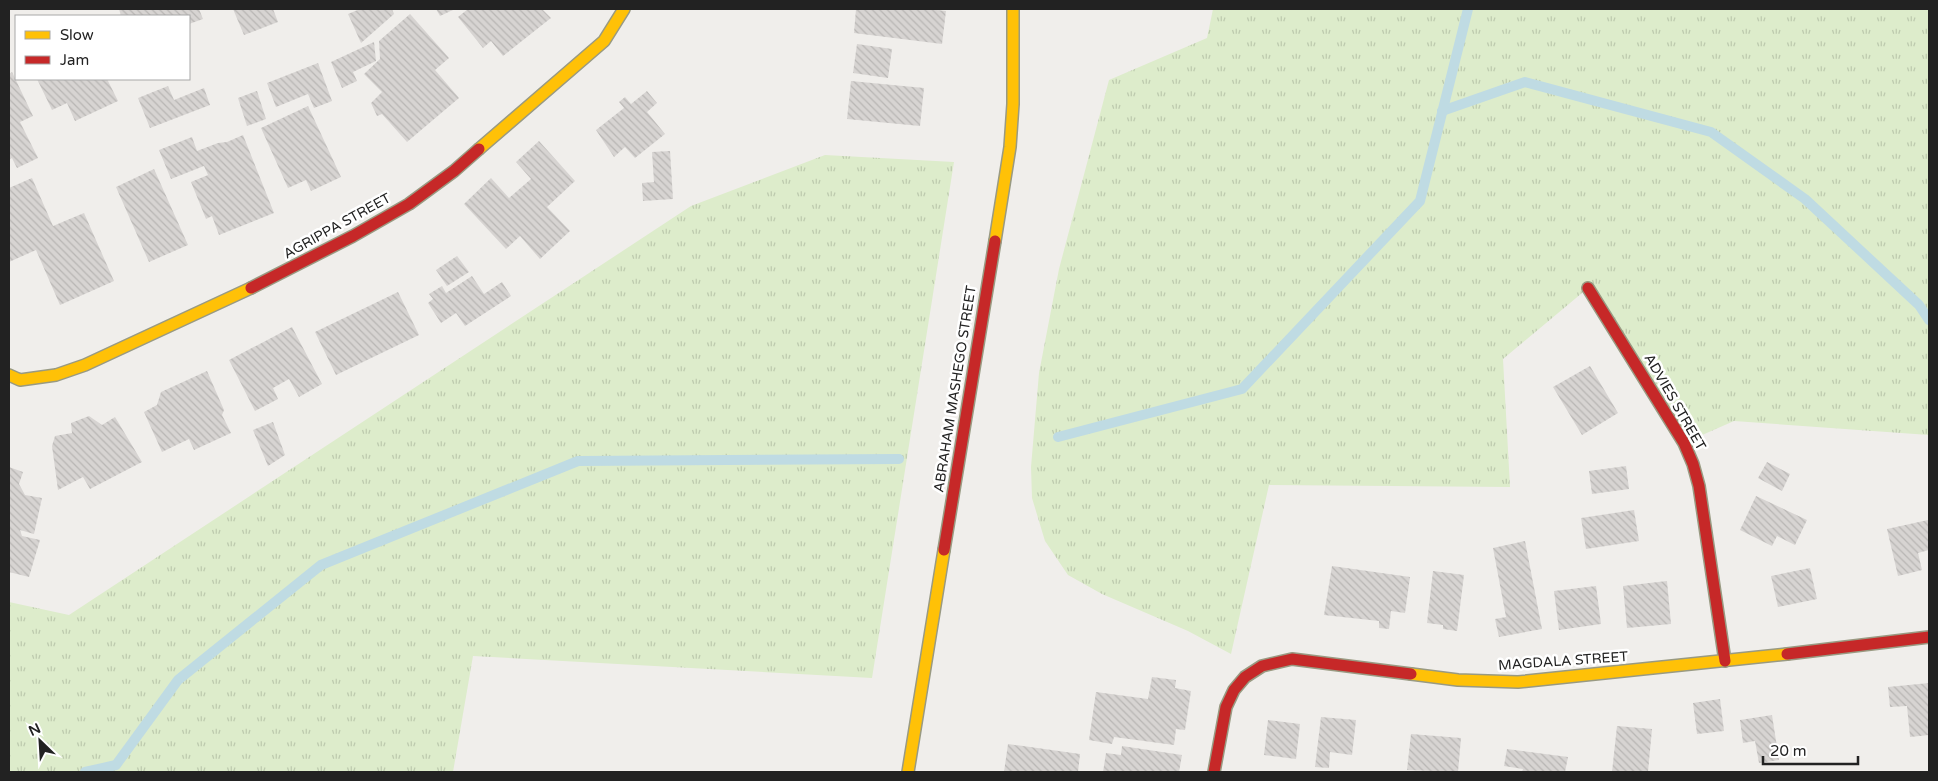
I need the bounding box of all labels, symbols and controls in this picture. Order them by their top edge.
legend [15,15,190,80]
text: Slow [60,26,94,44]
text: Jam [60,51,89,69]
street label: AGRIPPA STREET [280,189,394,263]
street label: ABRAHAM MASHEGO STREET [930,284,980,494]
street label: ADVIES STREET [1640,351,1710,454]
street label: MAGDALA STREET [1498,648,1629,674]
north arrow [15,716,65,766]
text: N [26,720,43,740]
scale bar [1763,734,1858,766]
text: 20 m [1770,742,1807,760]

